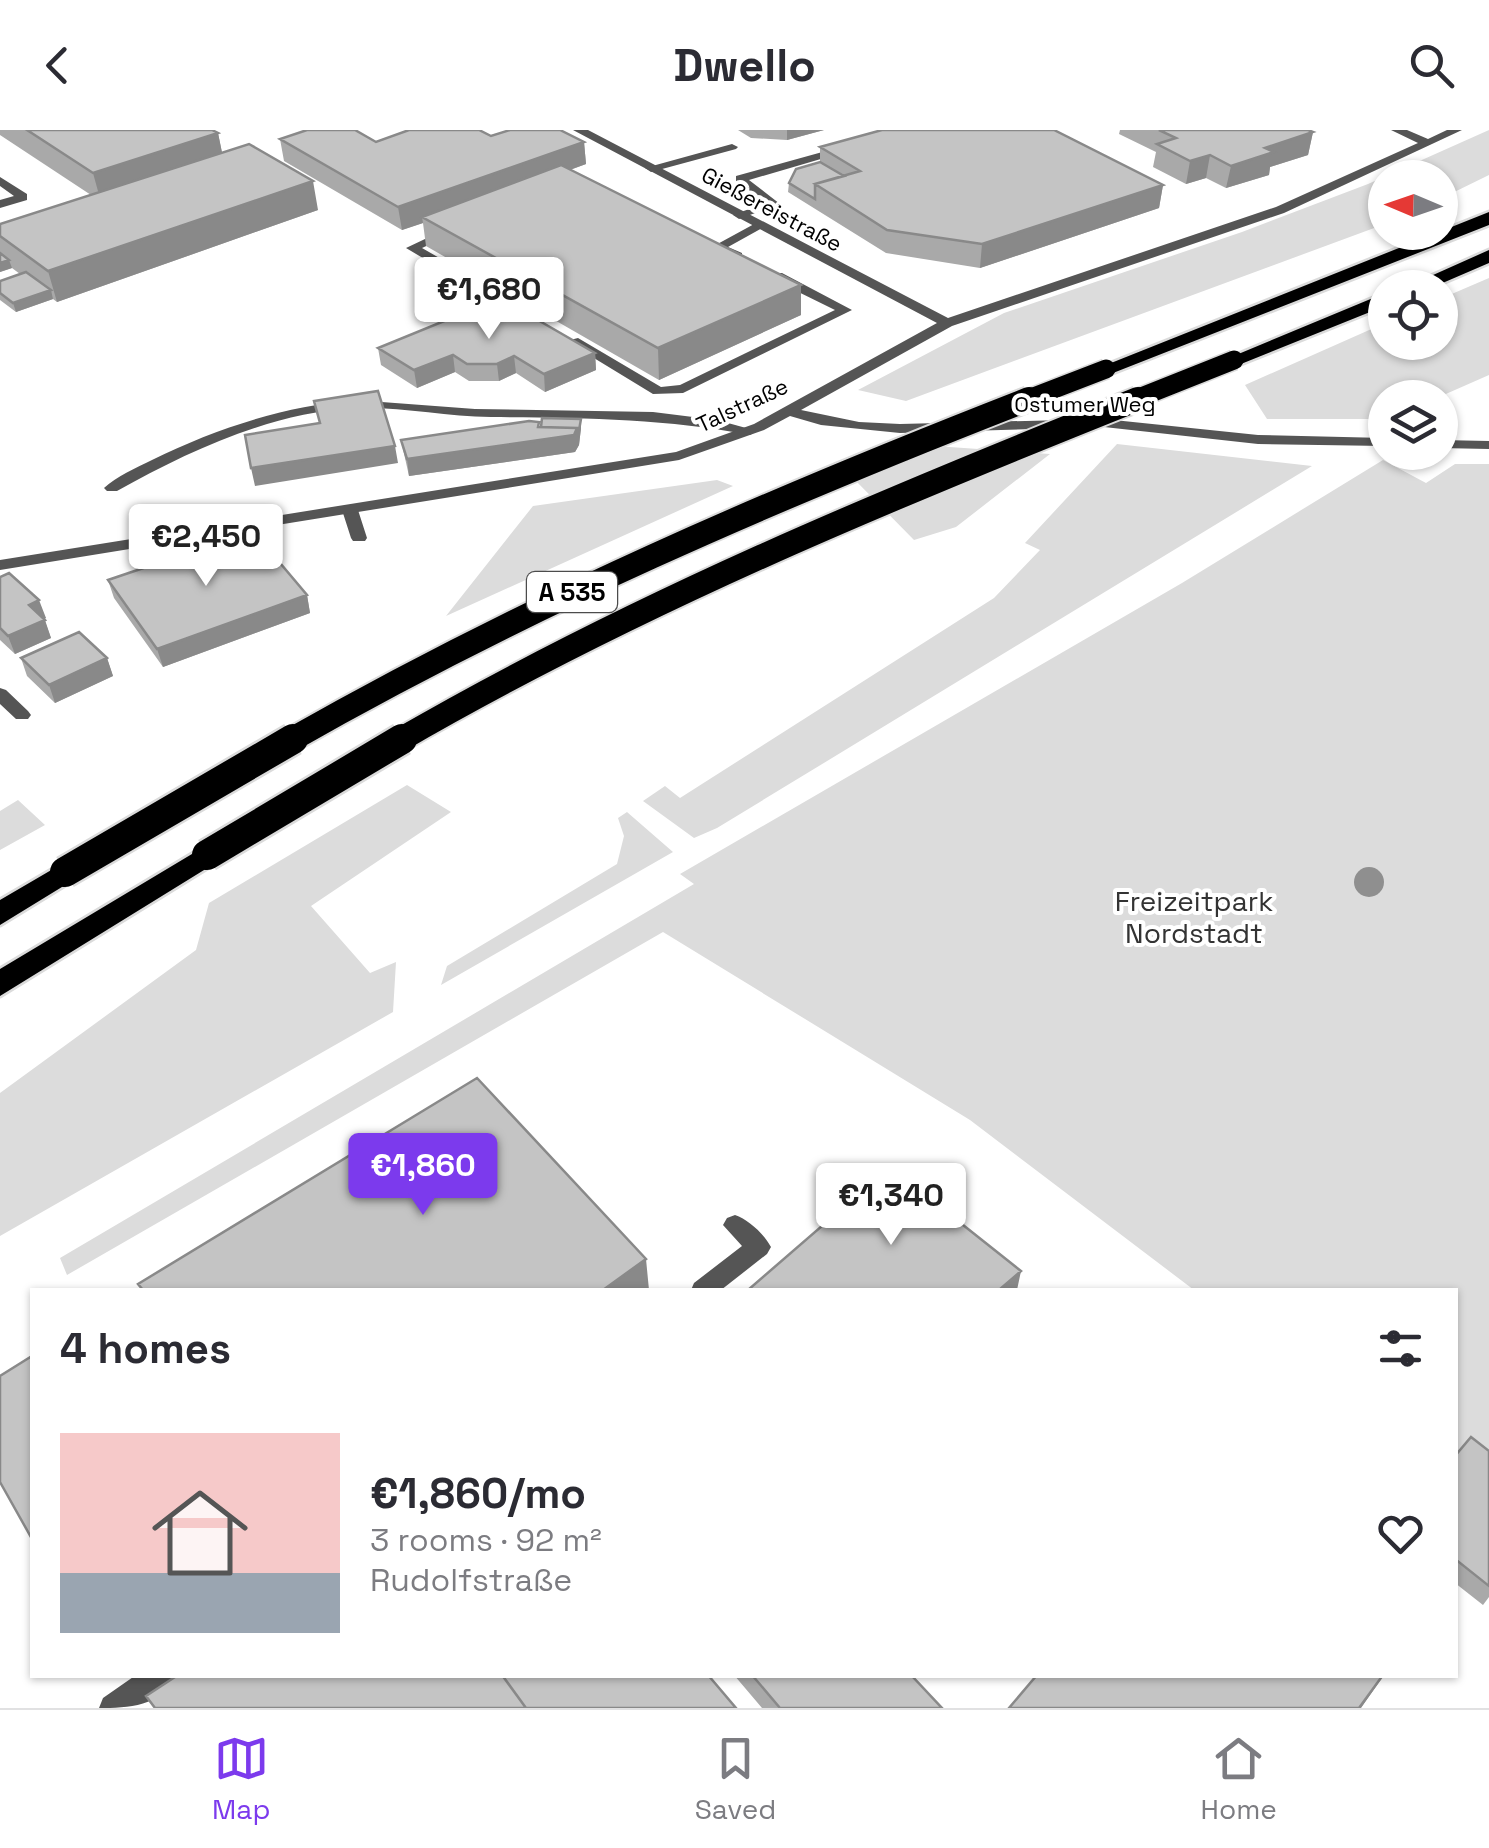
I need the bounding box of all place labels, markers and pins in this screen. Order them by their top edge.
pin: €1,680 [408,257,570,342]
pin: €2,450 [125,504,287,589]
pin: €1,860 [342,1133,504,1218]
pin: €1,340 [810,1163,972,1248]

